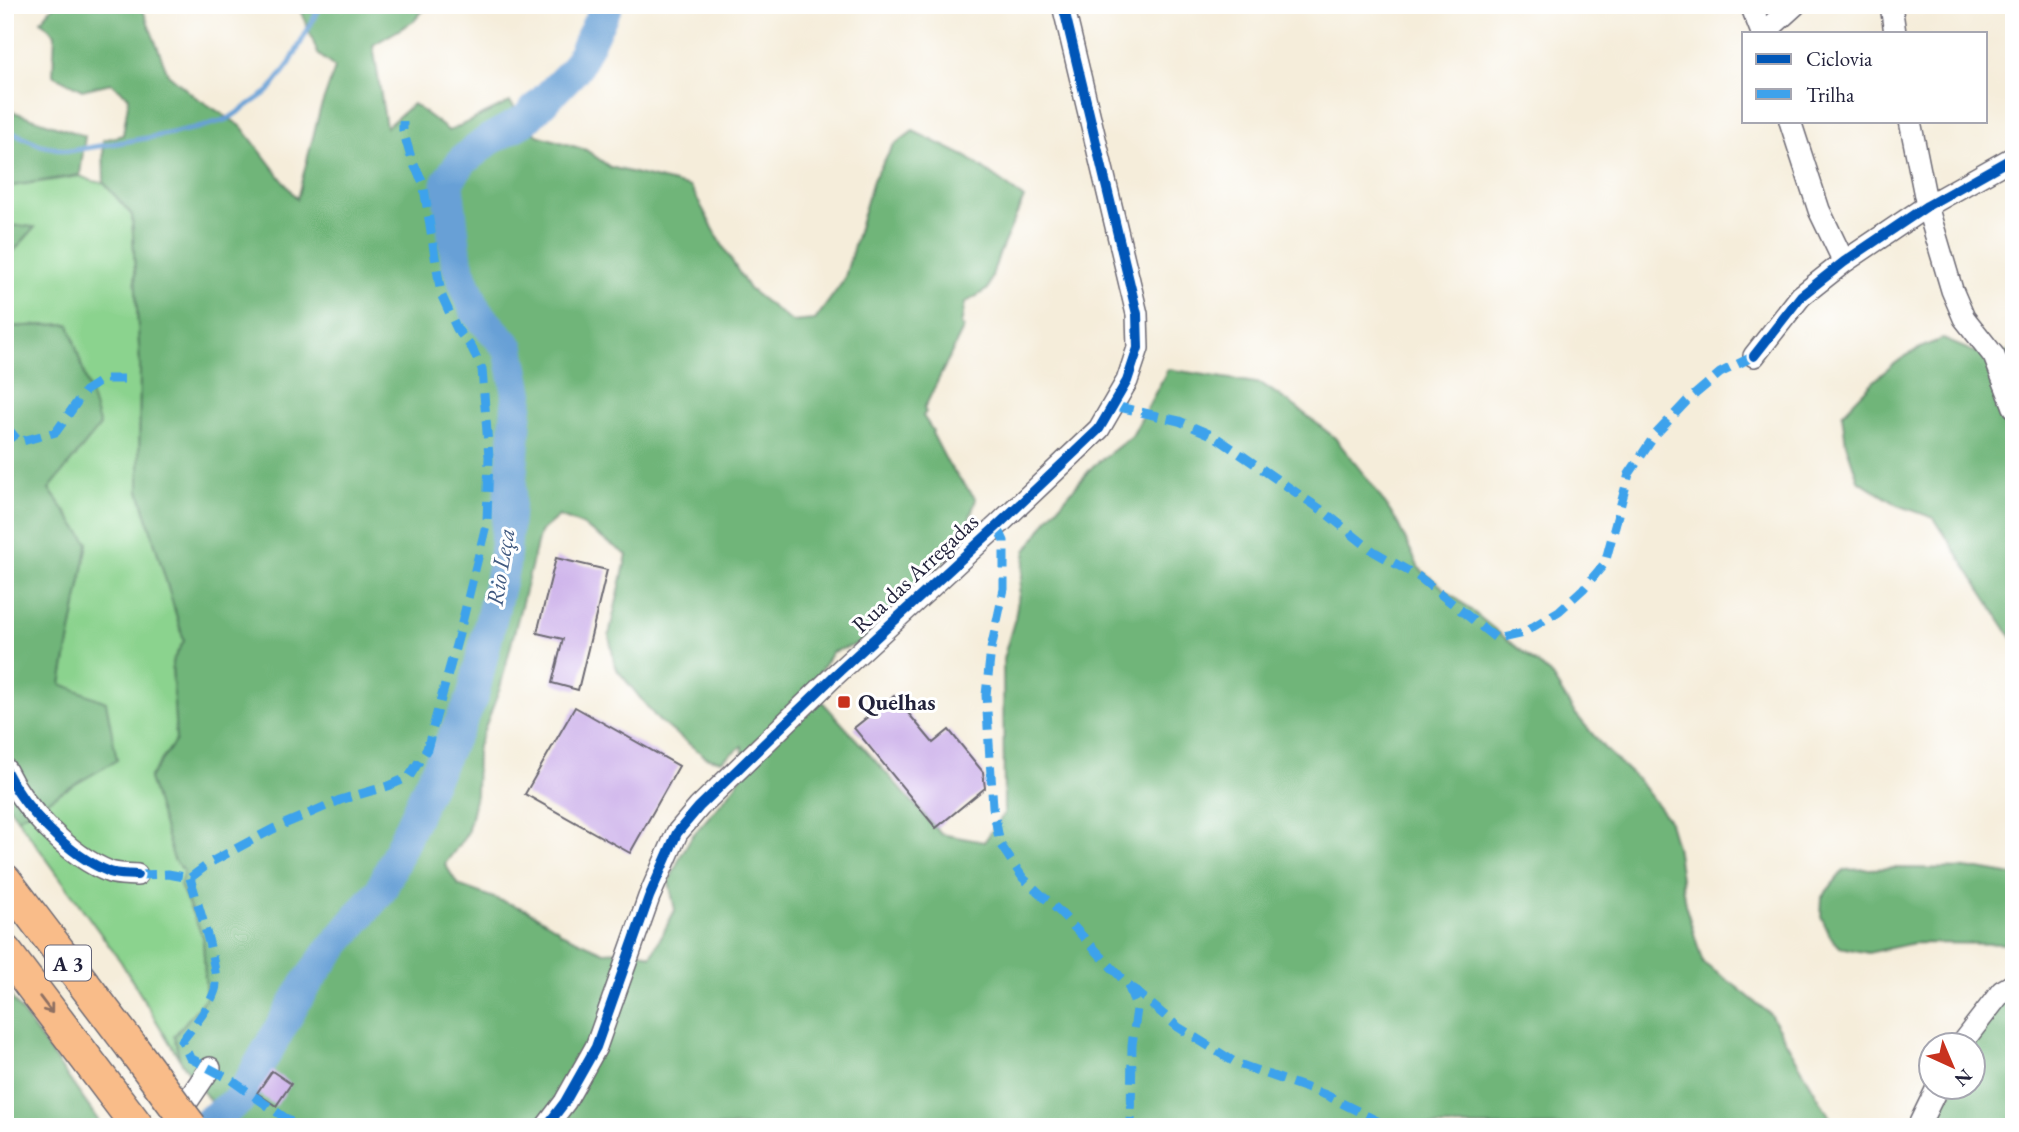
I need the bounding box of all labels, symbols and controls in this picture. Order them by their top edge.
legend [1742,32,1988,122]
text: Ciclovia [1806,45,1873,72]
text: Trilha [1806,81,1855,108]
street label: Rua das Arregadas [845,507,985,639]
water label: Rio Leça [479,526,521,608]
place label: Quelhas [858,687,936,717]
marker: Quelhas [836,694,852,710]
road number: A 3 [45,946,91,981]
one-way arrow [39,996,54,1014]
north arrow [1918,1030,1988,1100]
text: N [1949,1064,1978,1093]

